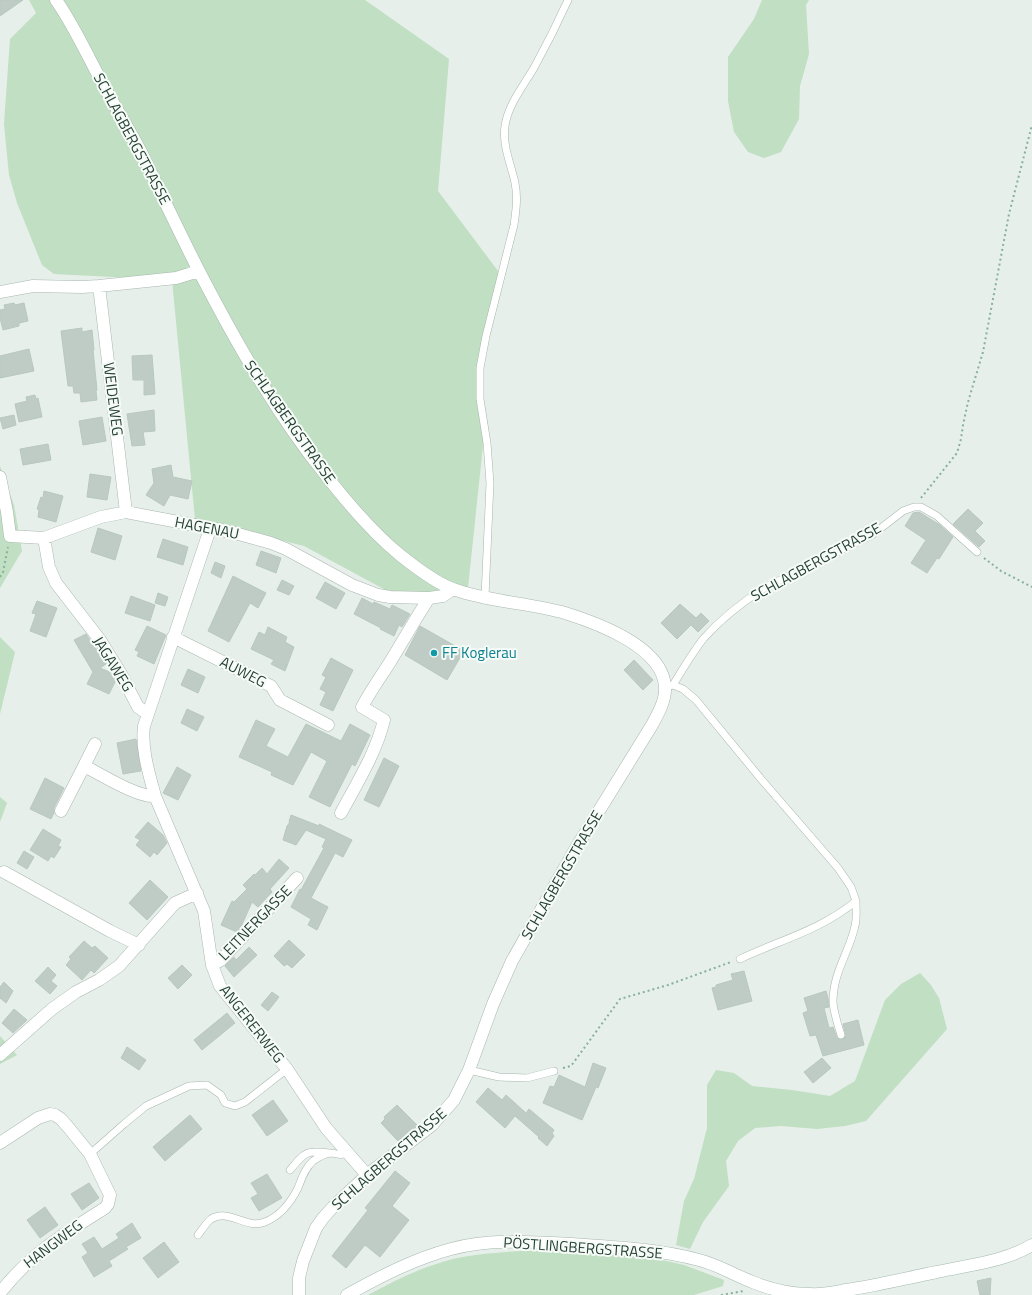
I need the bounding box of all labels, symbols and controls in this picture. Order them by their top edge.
street label: SCHLAGBERGSTRASSE [88,69,177,209]
street label: SCHLAGBERGSTRASSE [239,355,342,488]
street label: WEIDEWEG [98,361,129,437]
street label: HAGENAU [173,510,241,545]
street label: SCHLAGBERGSTRASSE [746,516,885,607]
street label: JAGAWEG [87,631,140,696]
place label: FF Koglerau [442,641,517,664]
marker: FF Koglerau [429,648,439,658]
street label: AUWEG [216,650,270,693]
street label: SCHLAGBERGSTRASSE [515,806,608,944]
street label: LEITNERGASSE [213,880,297,966]
street label: ANGERERWEG [214,980,290,1068]
street label: SCHLAGBERGSTRASSE [326,1102,451,1215]
street label: HANGWEG [18,1214,87,1274]
street label: PÖSTLINGBERGSTRASSE [503,1230,663,1265]

